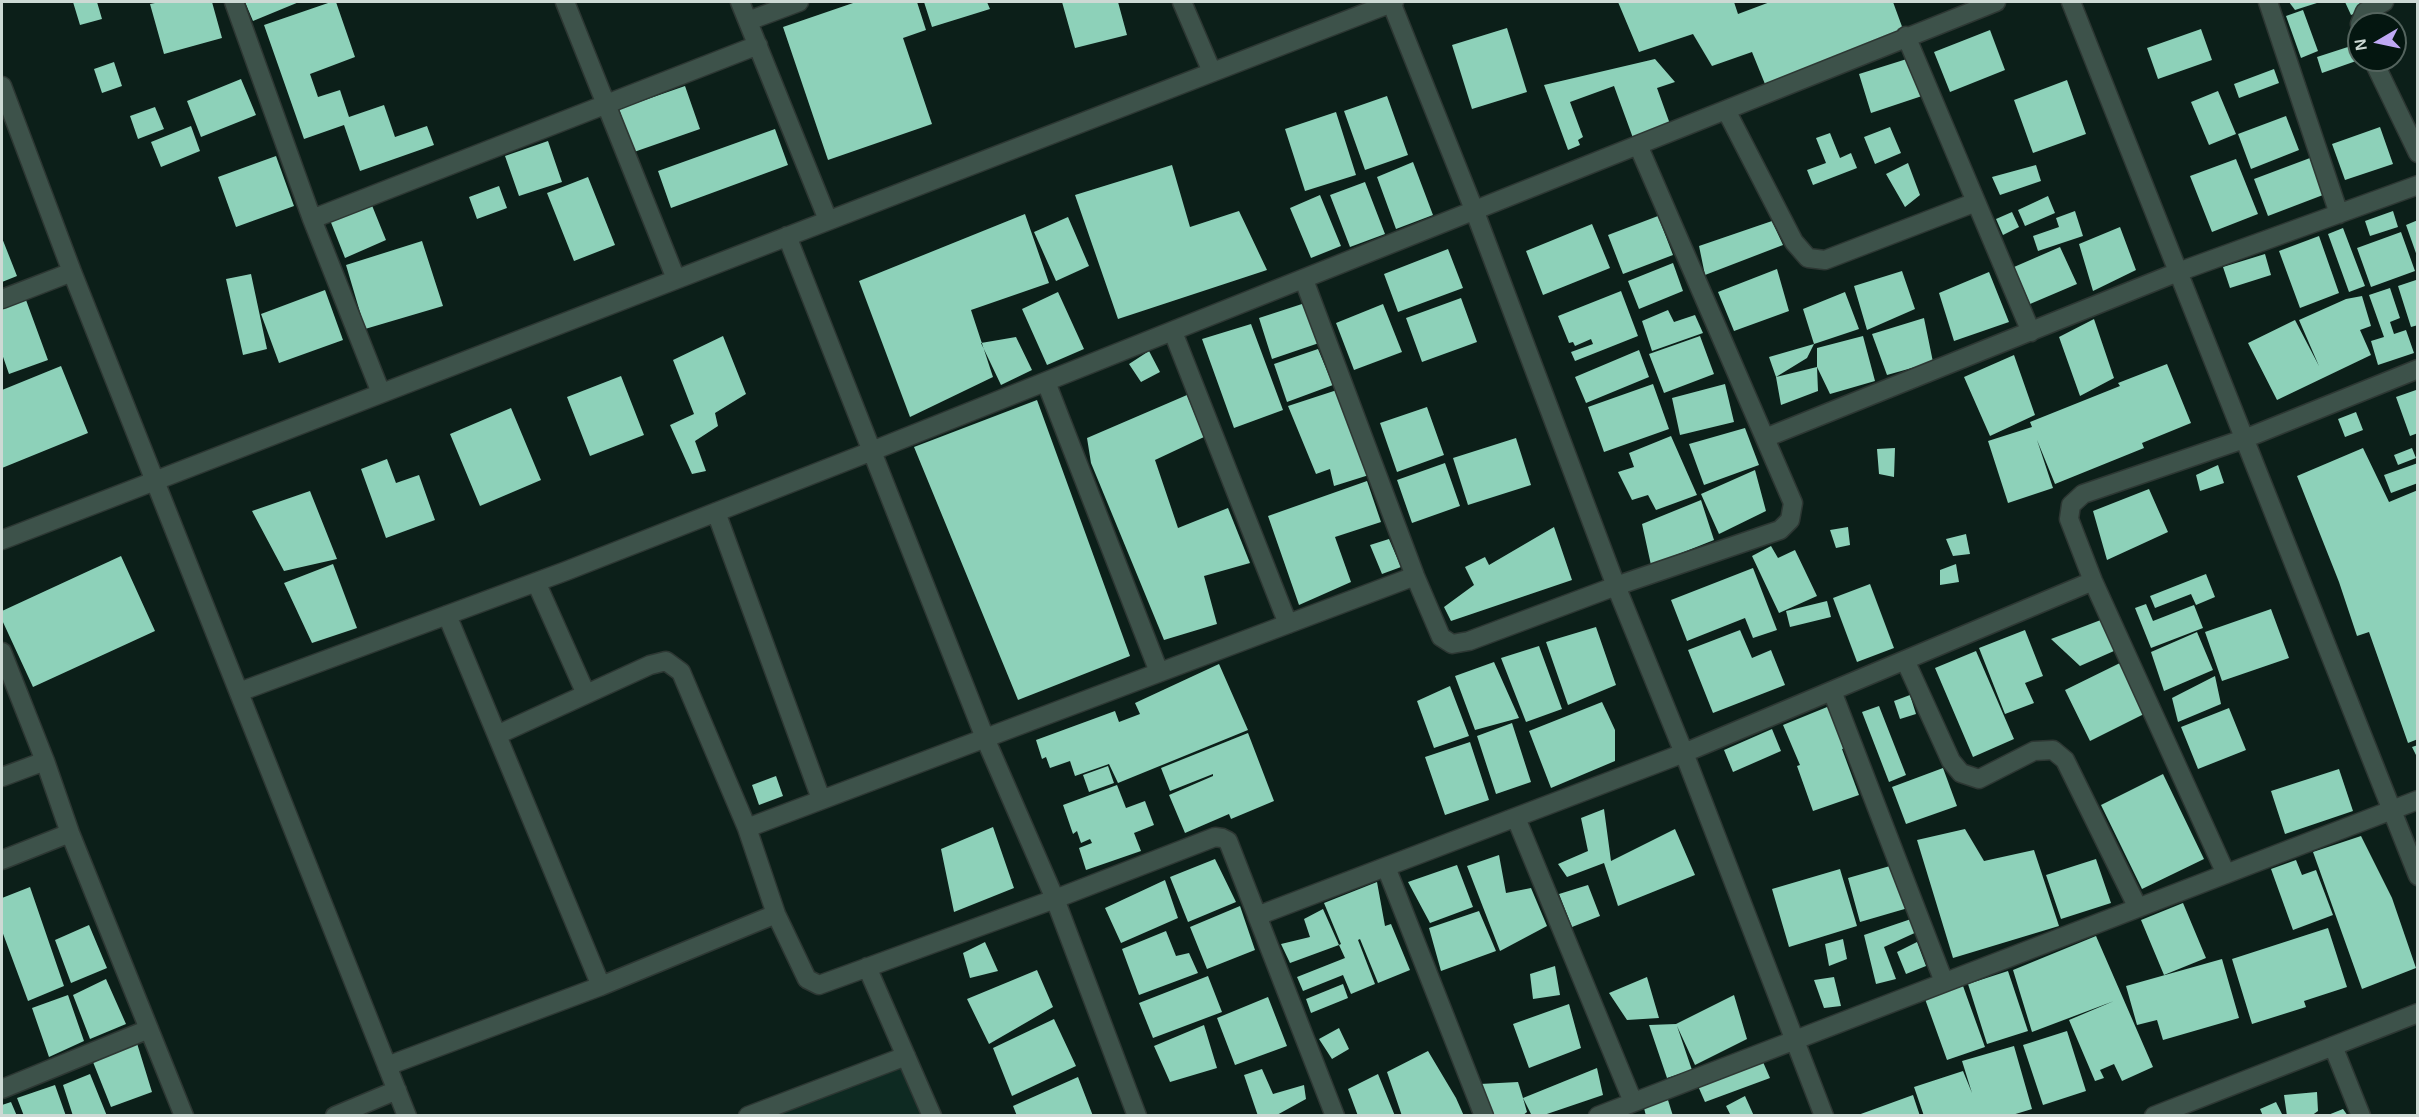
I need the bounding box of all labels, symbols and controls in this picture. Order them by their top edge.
north arrow [2347,12,2407,72]
text: N [2351,38,2370,52]

